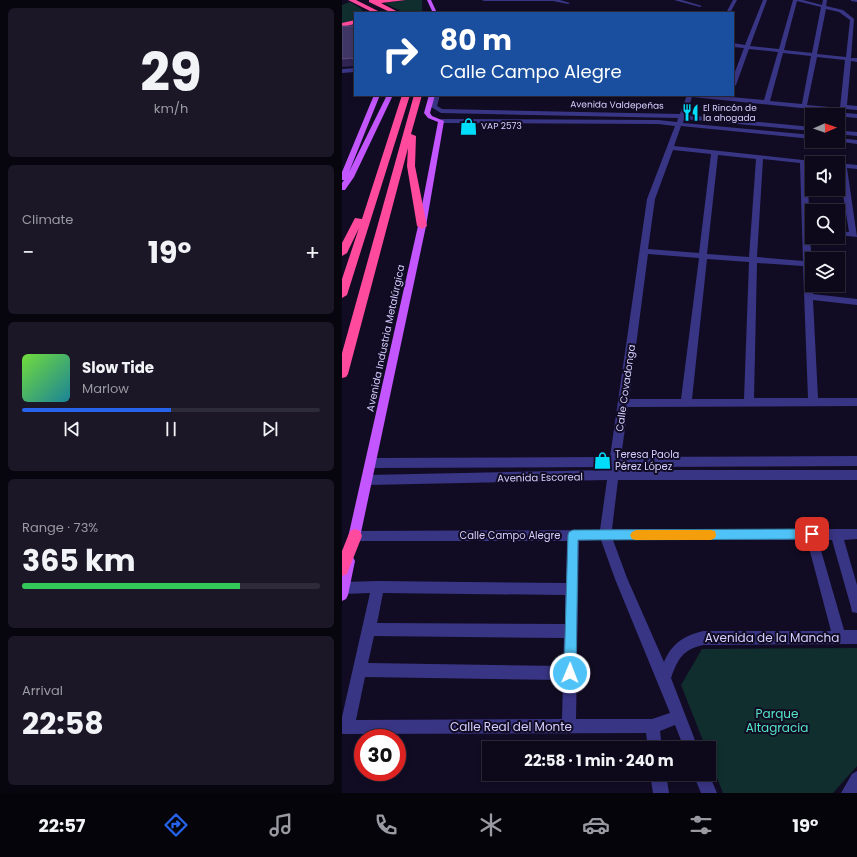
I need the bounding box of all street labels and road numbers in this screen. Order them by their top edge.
street label: Avenida Valdepeñas [570,98,664,112]
street label: Avenida Industria Metalúrgica [363,263,408,413]
street label: Calle Covadonga [612,344,639,433]
street label: Avenida Escoreal [497,469,583,486]
street label: Calle Campo Alegre [460,528,560,543]
street label: Avenida de la Mancha [705,629,839,646]
street label: Calle Real del Monte [450,718,572,735]

